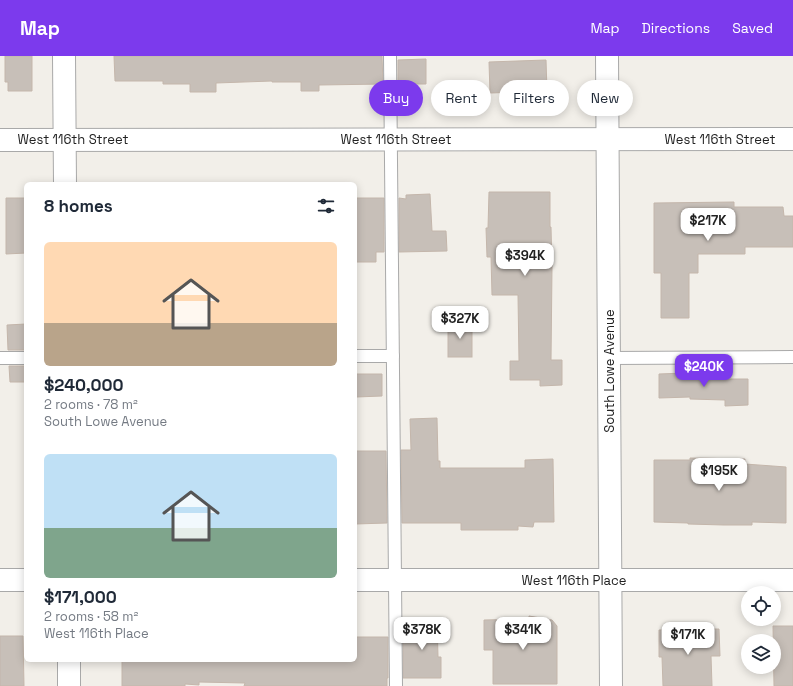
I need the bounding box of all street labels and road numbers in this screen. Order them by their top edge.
street label: West 116th Street [18,131,128,148]
street label: West 116th Street [341,131,451,148]
street label: West 116th Street [665,131,775,148]
street label: South Lowe Avenue [601,309,618,433]
street label: West 116th Place [522,572,626,589]

